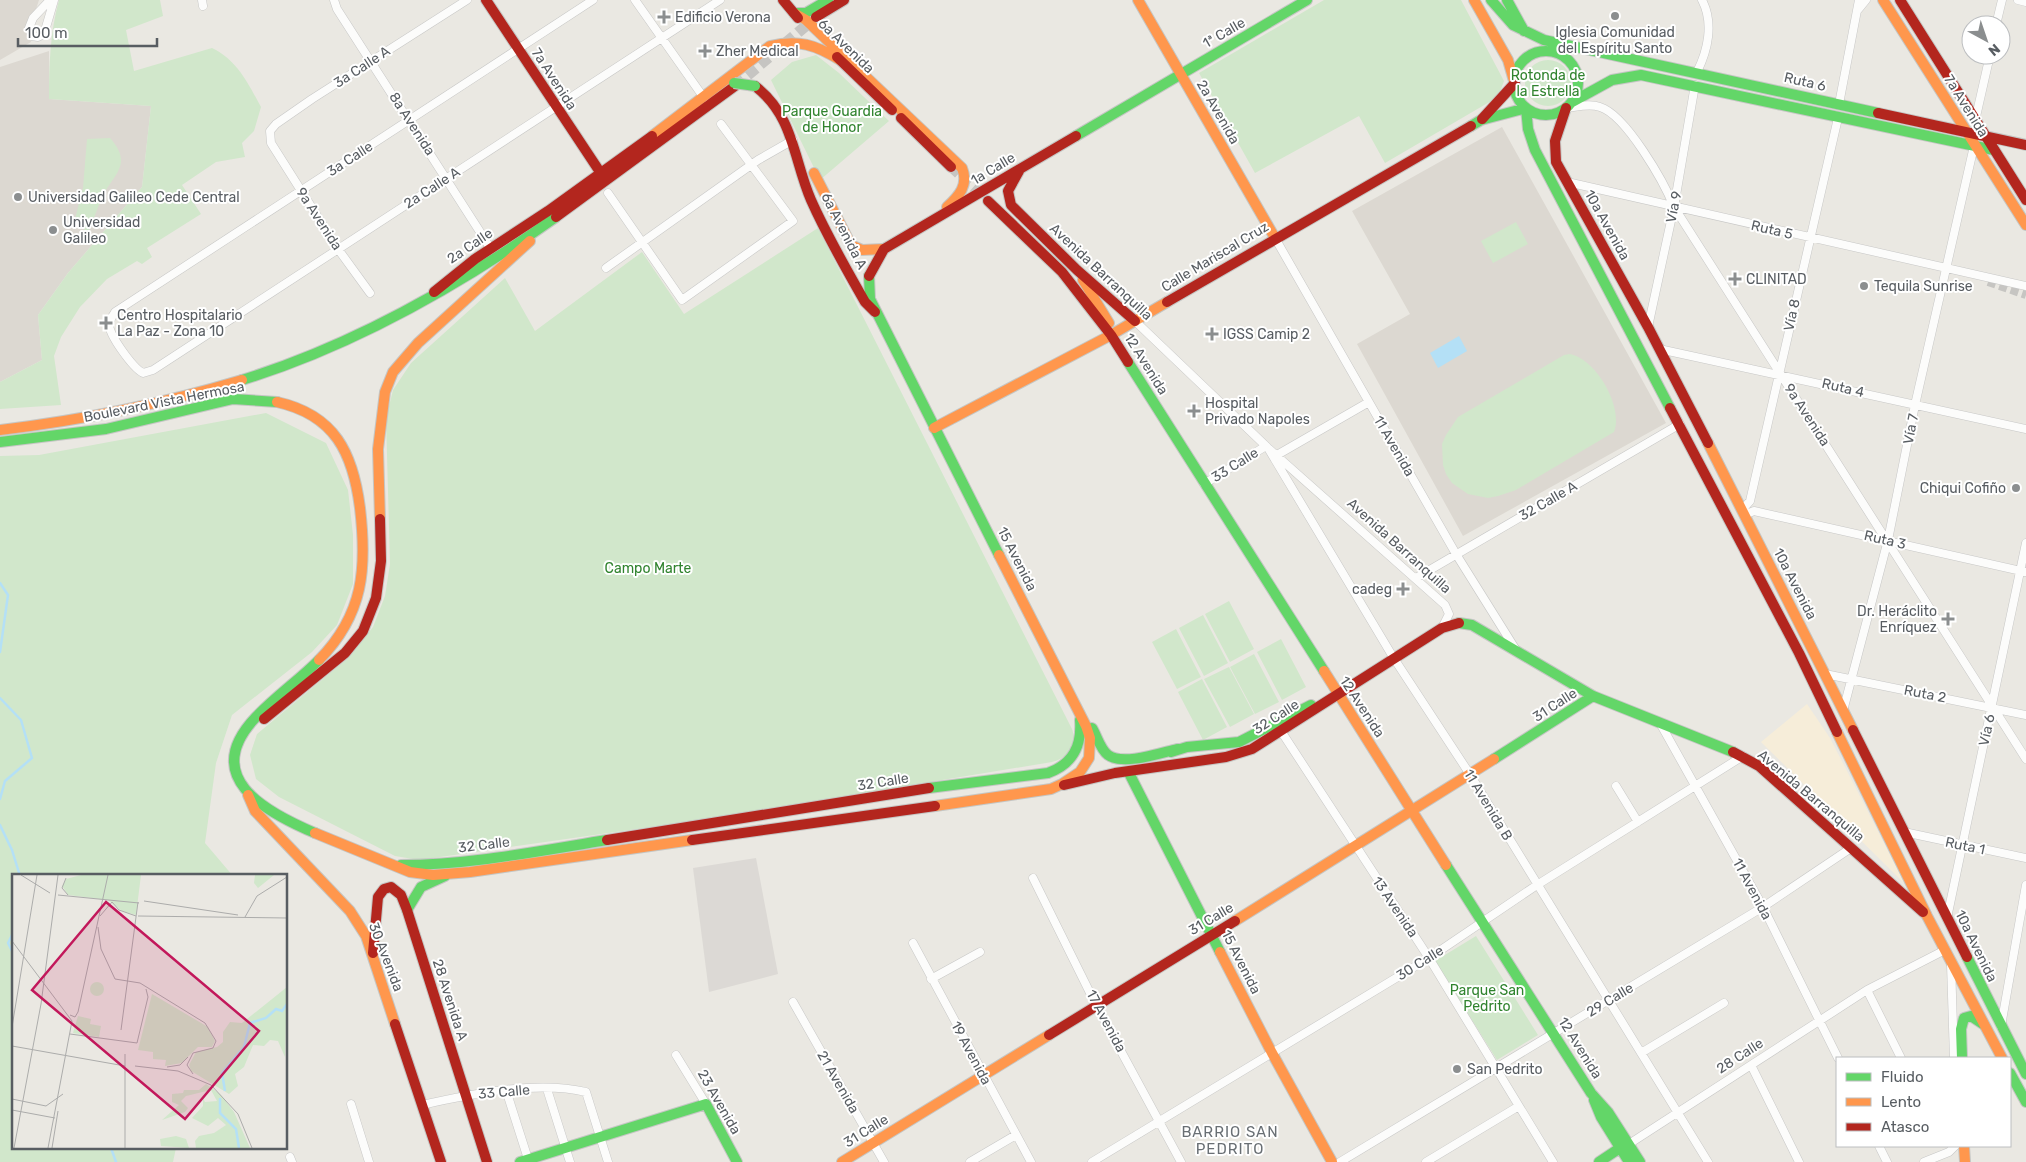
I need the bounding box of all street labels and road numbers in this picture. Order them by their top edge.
street label: 1ª Calle [1200,14,1248,52]
street label: 6a Avenida [814,15,878,77]
street label: 3a Calle A [331,42,394,91]
street label: 7a Avenida [528,45,580,113]
street label: Ruta 6 [1782,69,1828,95]
street label: 7a Avenida [1940,72,1992,140]
street label: 2a Avenida [1193,77,1243,147]
street label: 8a Avenida [385,89,439,159]
street label: 3a Calle [324,138,376,180]
street label: 1a Calle [968,149,1018,189]
street label: 2a Calle A [401,163,464,212]
street label: 9a Avenida [292,184,346,254]
street label: 10a Avenida [1581,187,1633,263]
street label: 6a Avenida A [817,190,871,273]
street label: Vía 9 [1663,190,1685,224]
street label: Ruta 5 [1749,217,1795,243]
street label: Calle Mariscal Cruz [1158,218,1272,296]
street label: Avenida Barranquilla [1046,220,1156,324]
street label: 2a Calle [444,225,496,267]
street label: Vía 8 [1780,297,1804,333]
street label: 12 Avenida [1120,330,1172,398]
street label: Ruta 4 [1820,375,1866,401]
street label: Boulevard Vista Hermosa [82,378,246,426]
street label: 9a Avenida [1780,380,1834,450]
street label: Vía 7 [1900,412,1922,446]
street label: 11 Avenida [1370,413,1418,479]
street label: 33 Calle [1208,444,1262,486]
street label: 32 Calle A [1516,477,1581,524]
street label: Avenida Barranquilla [1343,495,1455,597]
street label: 15 Avenida [994,524,1040,594]
street label: Ruta 3 [1862,527,1908,553]
street label: 10a Avenida [1770,545,1820,623]
street label: 12 Avenida [1336,673,1388,741]
street label: Ruta 2 [1903,682,1947,706]
street label: 31 Calle [1530,684,1580,726]
street label: 32 Calle [1250,696,1302,738]
street label: Vía 6 [1975,713,1999,747]
street label: Avenida Barranquilla [1754,746,1868,846]
street label: 11 Avenida B [1460,766,1516,844]
street label: 32 Calle [856,770,910,794]
street label: 32 Calle [457,833,511,857]
street label: Ruta 1 [1944,834,1986,858]
street label: 11 Avenida [1729,855,1775,923]
street label: 13 Avenida [1368,873,1422,941]
street label: 31 Calle [1186,899,1237,939]
street label: 10a Avenida [1951,907,2001,985]
street label: 30 Avenida [365,920,407,994]
street label: 15 Avenida [1218,927,1264,997]
street label: 30 Calle [1393,942,1447,984]
street label: 28 Avenida A [429,957,471,1044]
street label: 29 Calle [1583,979,1637,1021]
street label: 17 Avenida [1082,987,1130,1055]
street label: 12 Avenida [1554,1014,1606,1082]
street label: 19 Avenida [947,1018,995,1088]
street label: 28 Calle [1713,1035,1767,1077]
street label: 21 Avenida [813,1048,863,1116]
street label: 23 Avenida [694,1067,744,1137]
street label: 33 Calle [477,1081,531,1103]
street label: 31 Calle [841,1111,892,1151]

